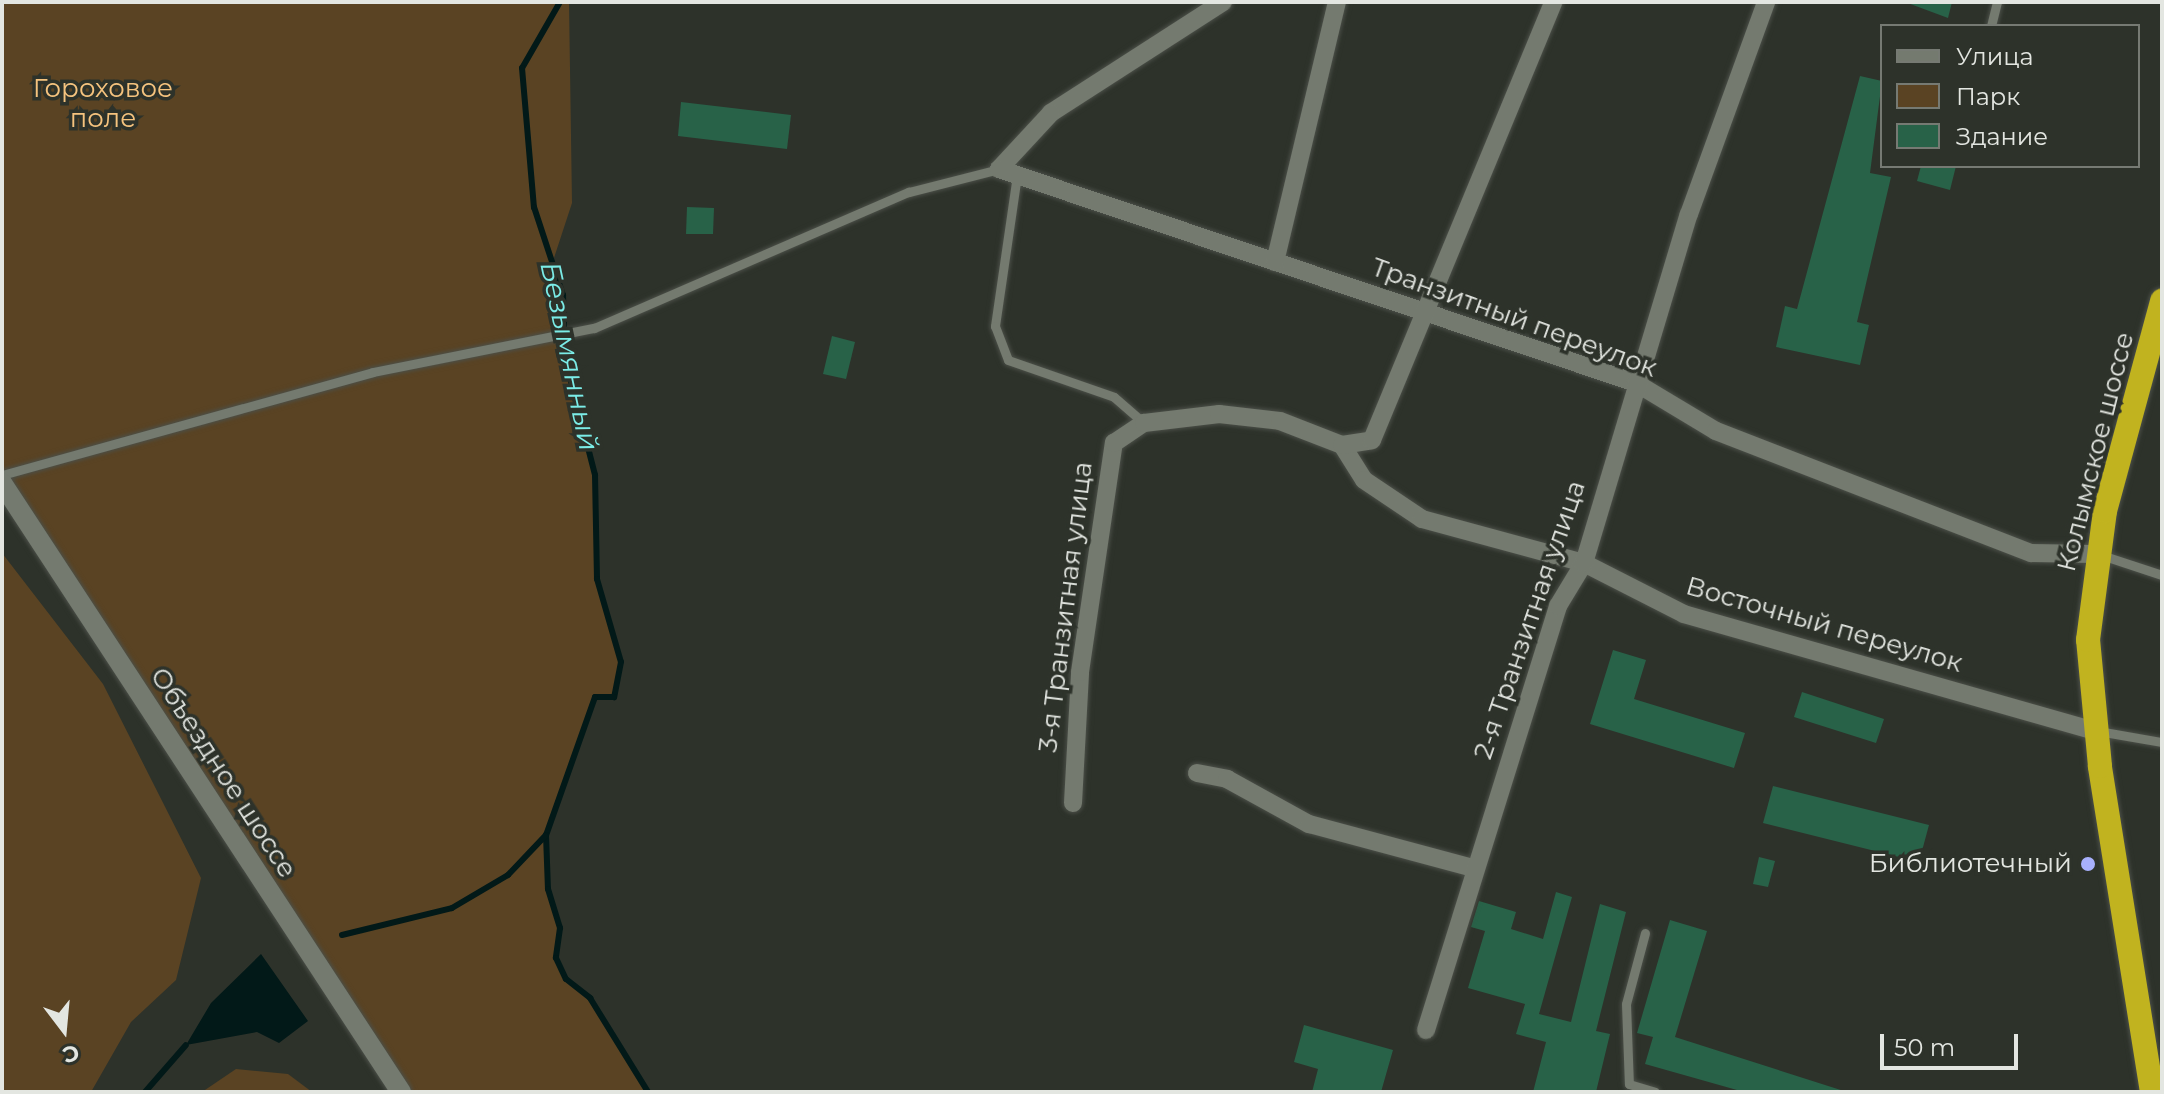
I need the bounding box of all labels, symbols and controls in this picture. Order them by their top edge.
legend [1880,24,2140,168]
text: Улица [1956,42,2034,71]
park label: Гороховое поле [33,73,173,134]
text: Парк [1956,82,2020,111]
text: Здание [1956,122,2048,151]
street label: Транзитный переулок [1367,252,1661,384]
water label: Безымянный [534,258,606,454]
street label: Колымское шоссе [2051,329,2141,575]
street label: 3-я Транзитная улица [1033,460,1099,754]
street label: 2-я Транзитная улица [1468,477,1592,763]
street label: Восточный переулок [1682,571,1966,679]
street label: Объездное шоссе [143,662,303,884]
place label: Библиотечный [1869,848,2072,880]
marker: Библиотечный [2079,855,2097,873]
north arrow [24,990,104,1070]
scale bar [1884,1018,2022,1068]
text: 50 m [1894,1033,1955,1062]
text: С [59,1038,82,1069]

